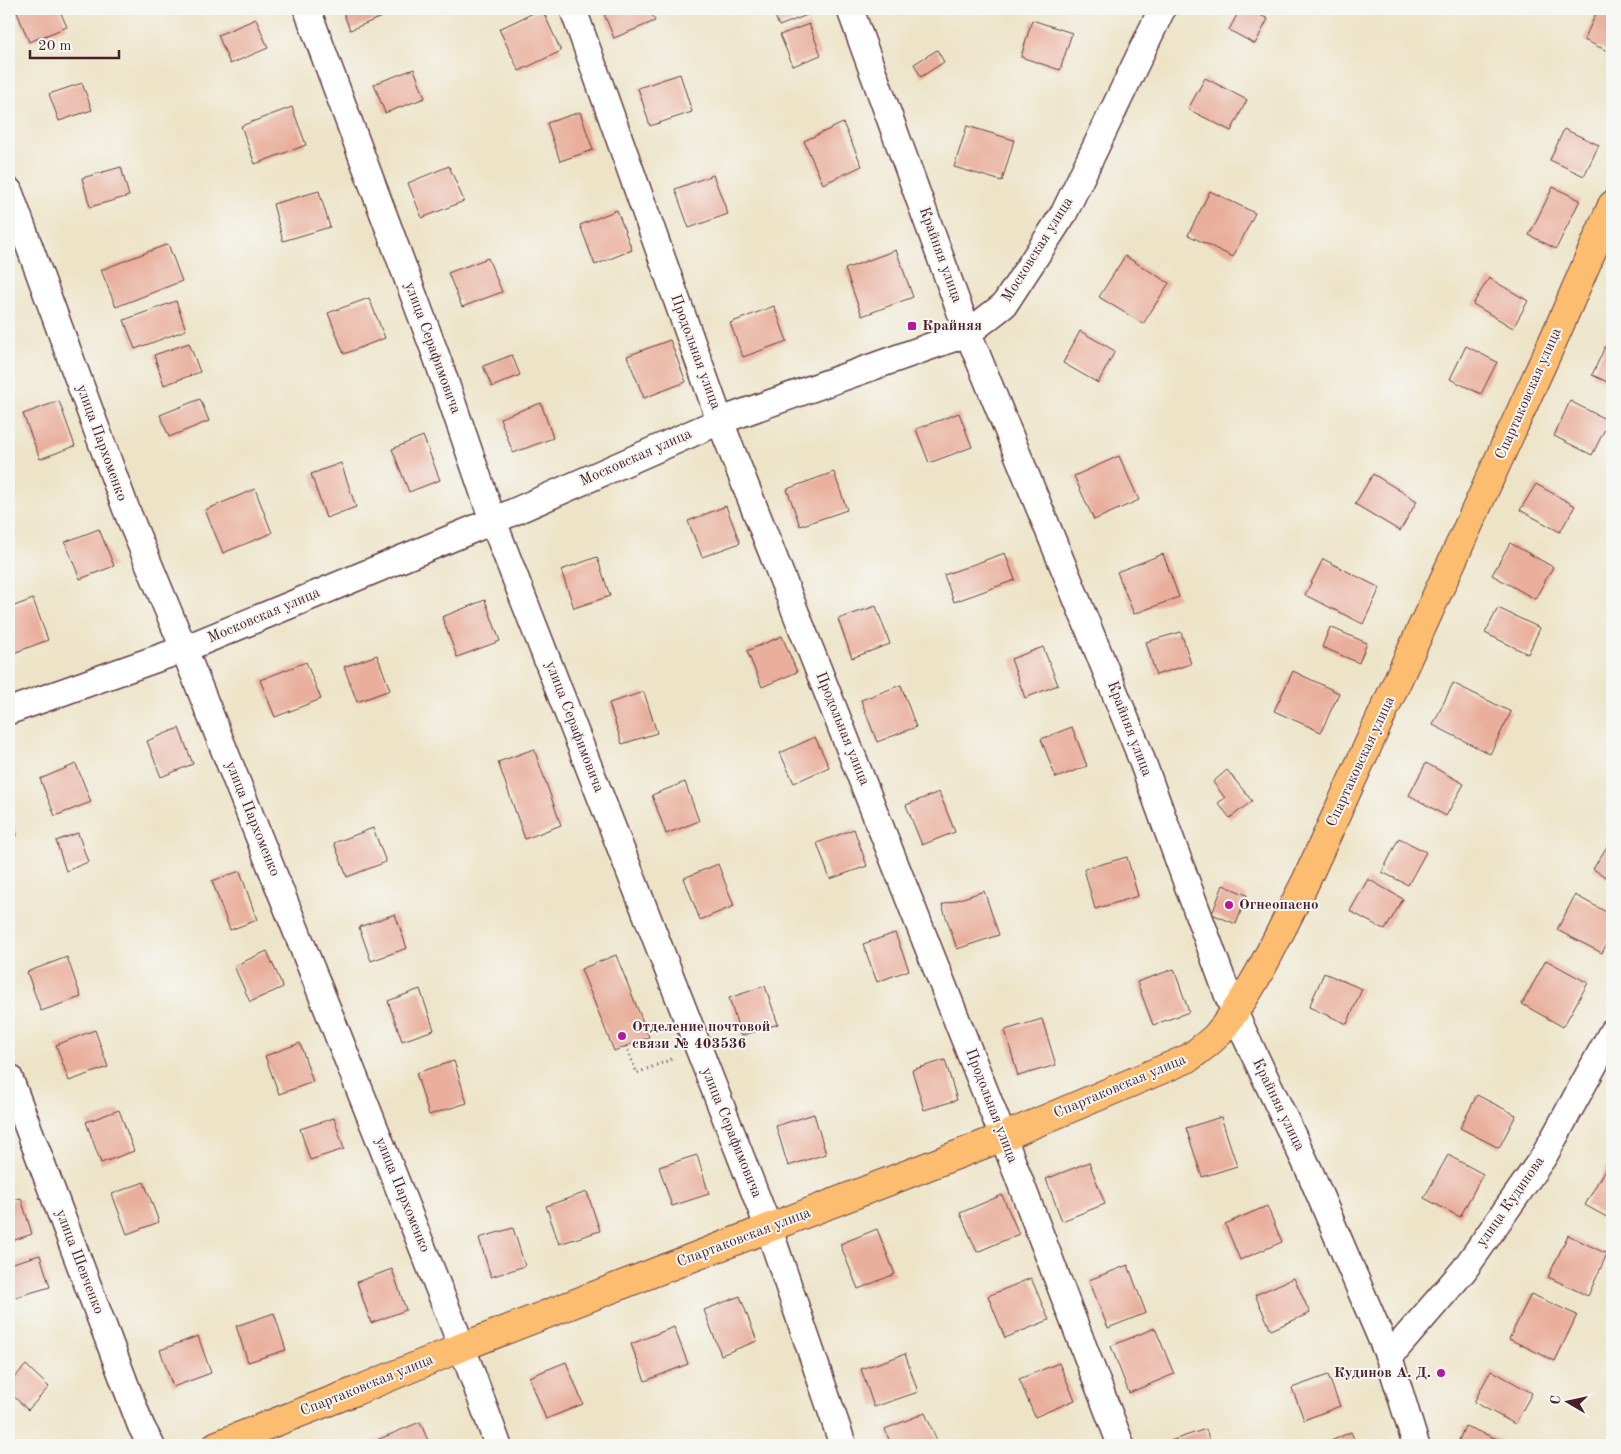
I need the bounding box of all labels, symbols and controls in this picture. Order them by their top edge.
scale bar [30,28,119,60]
text: 20 m [38,39,72,54]
street label: Московская улица [1000,194,1077,305]
street label: Крайняя улица [916,205,964,305]
street label: улица Серафимовича [401,280,463,416]
street label: Продольная улица [667,293,723,412]
place label: Крайняя [922,319,982,334]
marker: Крайняя [906,320,918,332]
street label: Спартаковская улица [1493,326,1565,462]
street label: улица Пархоменко [73,383,129,503]
street label: Московская улица [578,426,695,489]
street label: Московская улица [206,585,323,646]
street label: улица Серафимовича [542,659,606,795]
street label: Продольная улица [812,670,872,789]
street label: Крайняя улица [1104,679,1154,779]
street label: Спартаковская улица [1324,694,1398,830]
street label: улица Пархоменко [222,759,282,879]
place label: Огнеопасно [1239,898,1319,913]
marker: Огнеопасно [1223,899,1235,911]
place label: Отделение почтовой связи № 403536 [632,1020,770,1052]
marker: Отделение почтовой связи № 403536 [616,1030,628,1042]
street label: Продольная улица [962,1047,1020,1166]
street label: Спартаковская улица [1052,1052,1189,1122]
street label: Крайняя улица [1249,1057,1307,1154]
street label: улица Серафимовича [698,1066,764,1201]
street label: улица Пархоменко [372,1135,432,1255]
street label: улица Кудинова [1474,1154,1548,1250]
street label: Спартаковская улица [675,1205,814,1270]
street label: улица Шевченко [52,1208,106,1316]
street label: Спартаковская улица [298,1352,436,1420]
place label: Кудинов A. Д. [1334,1366,1431,1381]
marker: Кудинов A. Д. [1435,1367,1447,1379]
north arrow [1544,1376,1594,1426]
text: С [1549,1394,1564,1406]

